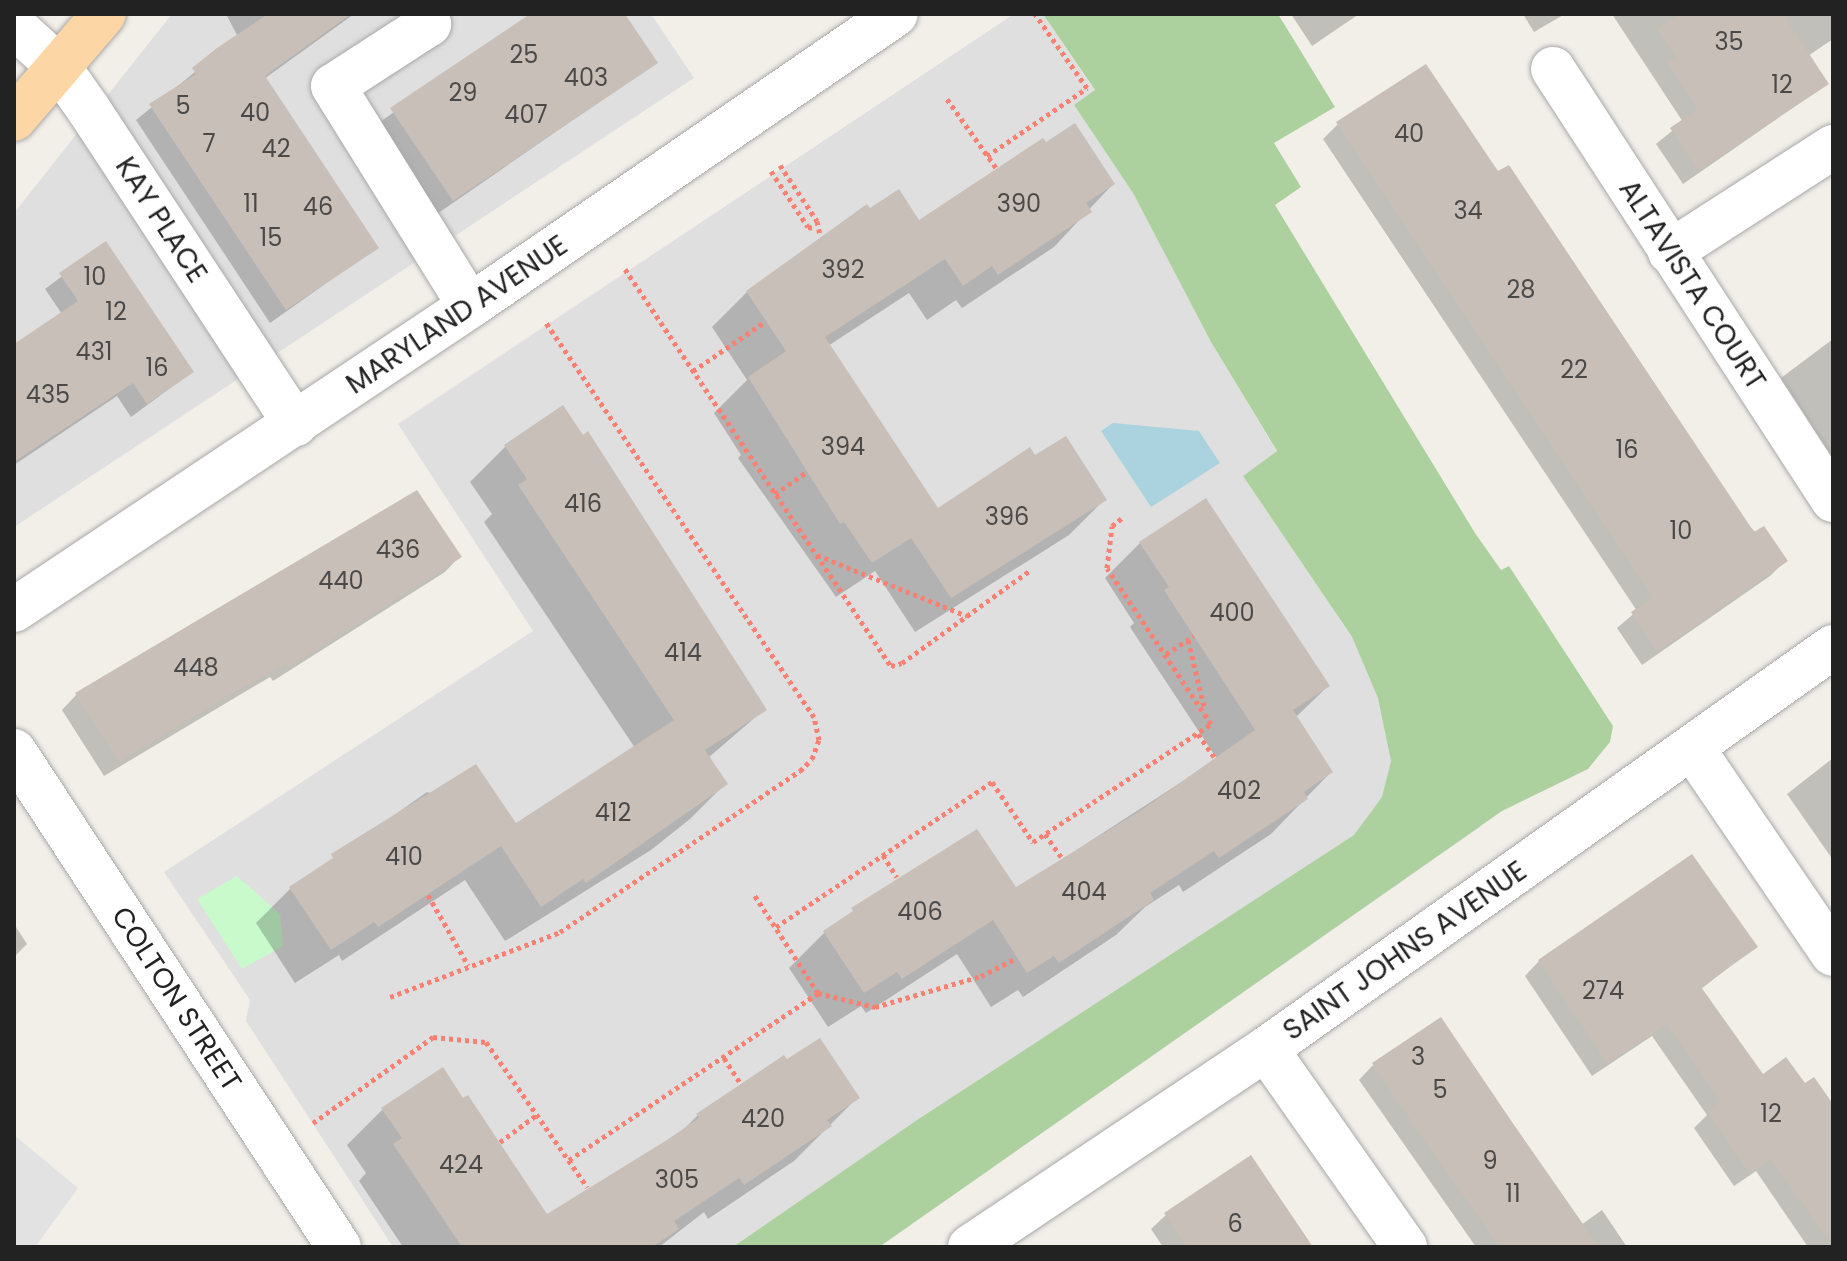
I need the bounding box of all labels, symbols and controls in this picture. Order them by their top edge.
house number: 35 [1714,28,1744,56]
house number: 25 [510,41,538,69]
house number: 403 [564,64,608,92]
house number: 12 [1771,71,1793,99]
house number: 29 [449,79,477,107]
house number: 5 [175,92,191,120]
house number: 40 [240,99,270,127]
house number: 407 [504,101,548,129]
house number: 40 [1394,120,1424,148]
house number: 7 [202,130,216,158]
house number: 42 [262,135,290,163]
street label: KAY PLACE [108,151,214,289]
street label: ALTAVISTA COURT [1612,174,1772,396]
house number: 11 [243,190,259,218]
house number: 390 [997,190,1041,218]
house number: 46 [303,193,333,221]
house number: 34 [1453,197,1483,225]
house number: 15 [260,224,282,252]
street label: MARYLAND AVENUE [340,229,574,401]
house number: 392 [821,256,865,284]
house number: 10 [84,263,106,291]
house number: 28 [1507,276,1535,304]
house number: 12 [105,298,127,326]
house number: 431 [76,338,112,366]
house number: 16 [146,354,168,382]
house number: 22 [1560,356,1588,384]
house number: 435 [26,381,70,409]
house number: 394 [821,433,865,461]
house number: 16 [1616,436,1638,464]
house number: 416 [564,490,602,518]
house number: 396 [985,503,1029,531]
house number: 10 [1670,517,1692,545]
house number: 436 [376,536,420,564]
house number: 440 [318,567,364,595]
house number: 400 [1209,599,1255,627]
house number: 414 [664,639,702,667]
house number: 448 [173,654,219,682]
house number: 402 [1217,777,1261,805]
house number: 412 [595,799,631,827]
house number: 410 [385,843,423,871]
street label: SAINT JOHNS AVENUE [1277,854,1533,1048]
house number: 404 [1061,878,1107,906]
house number: 406 [897,898,943,926]
street label: COLTON STREET [104,901,248,1097]
house number: 274 [1582,977,1624,1005]
house number: 3 [1411,1043,1425,1071]
house number: 5 [1432,1076,1448,1104]
house number: 12 [1760,1100,1782,1128]
house number: 420 [741,1105,785,1133]
house number: 9 [1482,1147,1498,1175]
house number: 424 [439,1151,483,1179]
house number: 305 [655,1166,699,1194]
house number: 11 [1505,1180,1521,1208]
house number: 6 [1227,1210,1243,1238]

